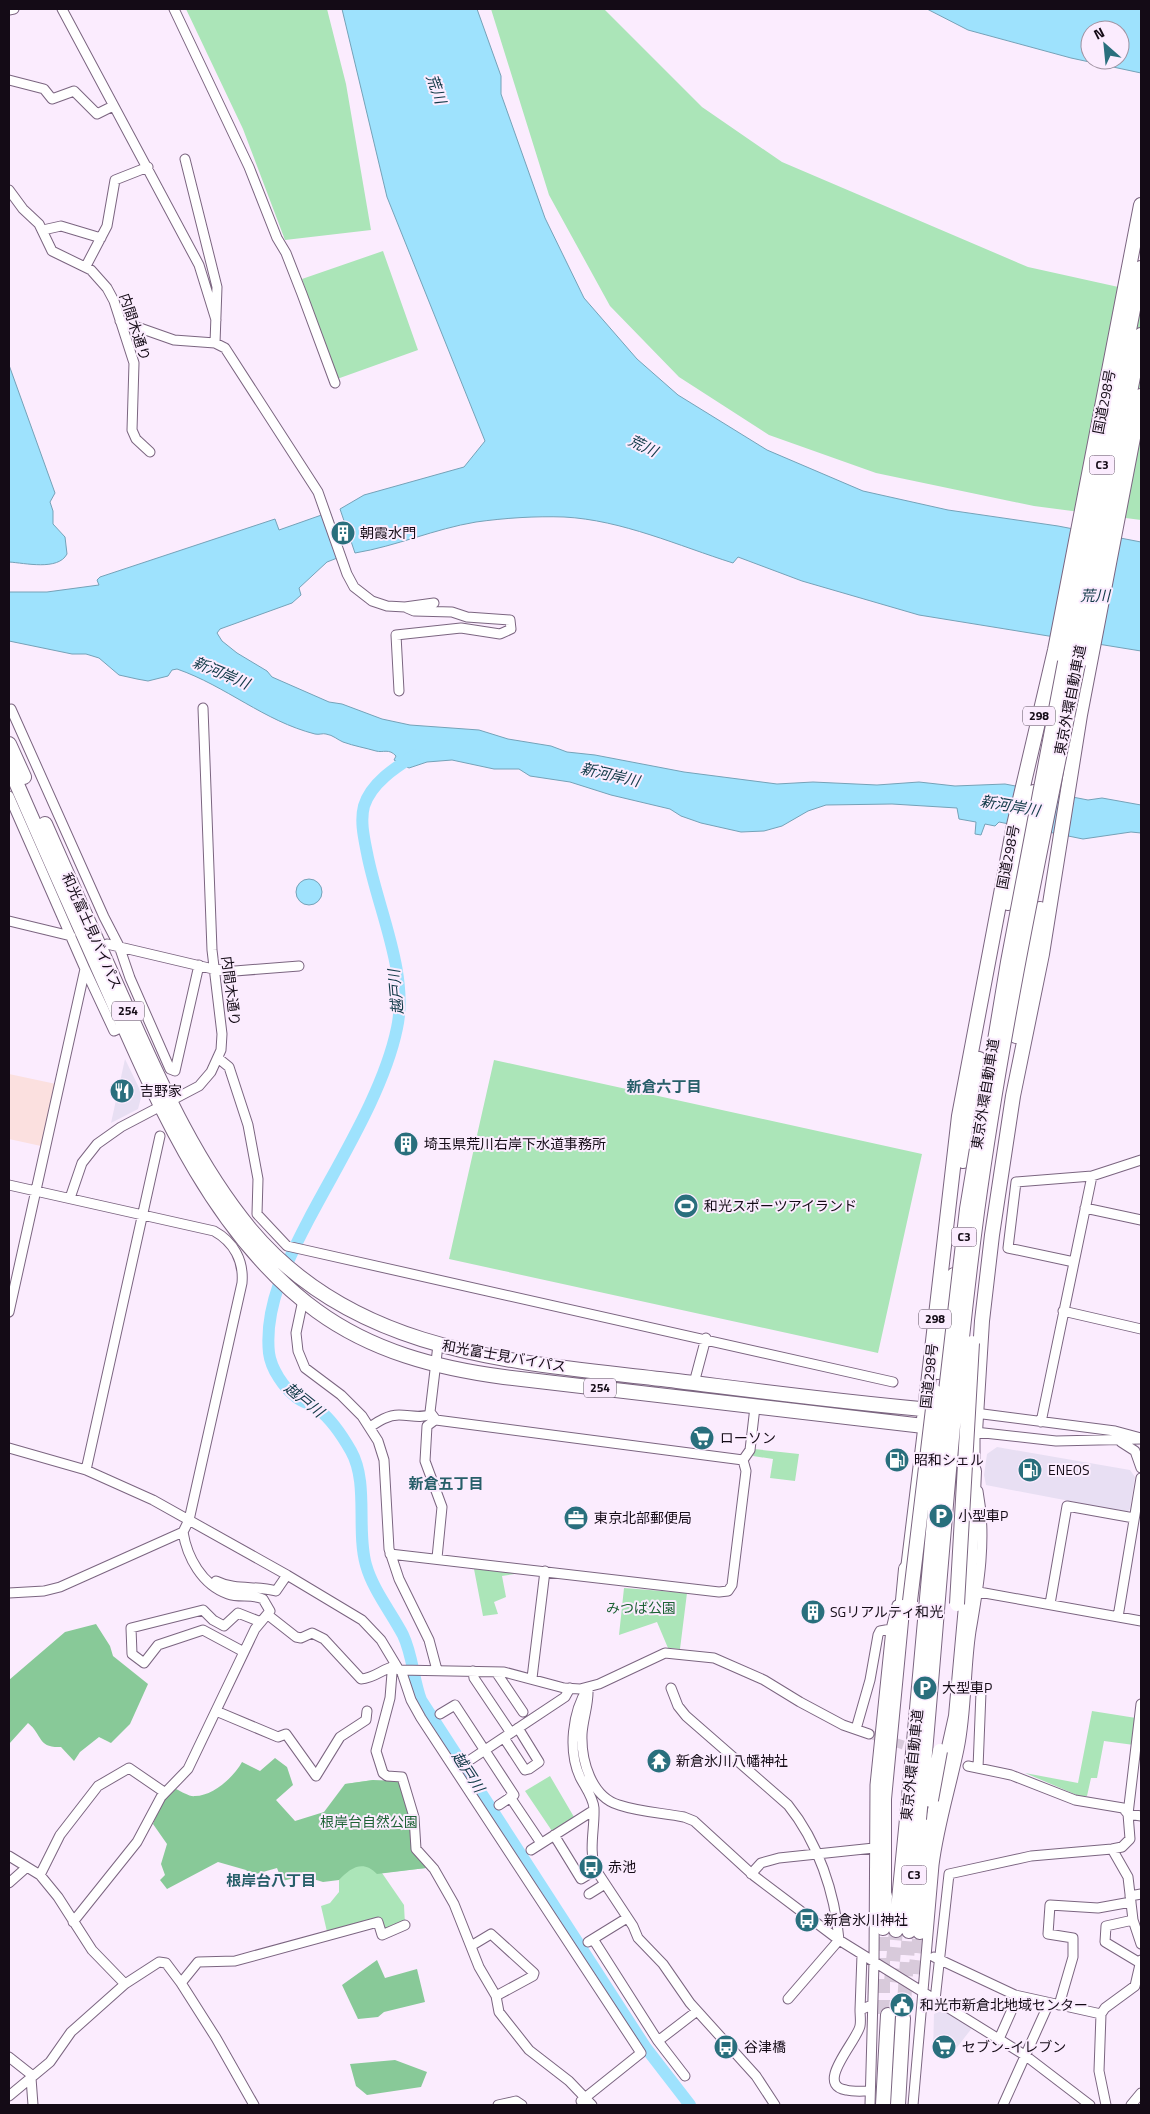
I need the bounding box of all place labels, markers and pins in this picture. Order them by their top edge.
building icon: 朝霞水門 [330,520,356,546]
place label: 朝霞水門 [360,522,416,543]
restaurant icon: 吉野家 [109,1078,135,1104]
place label: 吉野家 [140,1080,182,1101]
building icon: 埼玉県荒川右岸下水道事務所 [393,1131,419,1157]
place label: 埼玉県荒川右岸下水道事務所 [424,1133,606,1154]
sports icon: 和光スポーツアイランド [673,1193,699,1219]
place label: 和光スポーツアイランド [704,1195,857,1216]
supermarket icon: ローソン [689,1425,715,1451]
place label: ローソン [720,1427,776,1448]
fuel station icon: 昭和シェル [884,1447,910,1473]
place label: 昭和シェル [914,1449,984,1470]
fuel station icon: ENEOS [1017,1457,1043,1483]
place label: ENEOS [1048,1459,1090,1480]
parking icon: 小型車P [928,1503,954,1529]
office icon: 東京北部郵便局 [563,1505,589,1531]
place label: 小型車P [958,1505,1008,1526]
place label: 東京北部郵便局 [594,1507,692,1528]
building icon: SGリアルティ和光 [800,1599,826,1625]
place label: SGリアルティ和光 [830,1601,943,1622]
parking icon: 大型車P [912,1675,938,1701]
place label: 大型車P [942,1677,992,1698]
temple icon: 新倉氷川八幡神社 [646,1748,672,1774]
place label: 新倉氷川八幡神社 [676,1750,788,1771]
bus stop icon: 赤池 [578,1854,604,1880]
place label: 赤池 [608,1856,636,1877]
bus stop icon: 新倉氷川神社 [794,1907,820,1933]
place label: 新倉氷川神社 [824,1909,908,1930]
public building icon: 和光市新倉北地域センター [889,1992,915,2018]
place label: 和光市新倉北地域センター [920,1994,1088,2015]
bus stop icon: 谷津橋 [713,2034,739,2060]
supermarket icon: セブン-イレブン [931,2034,957,2060]
place label: 谷津橋 [744,2036,786,2057]
place label: セブン-イレブン [962,2036,1066,2057]

